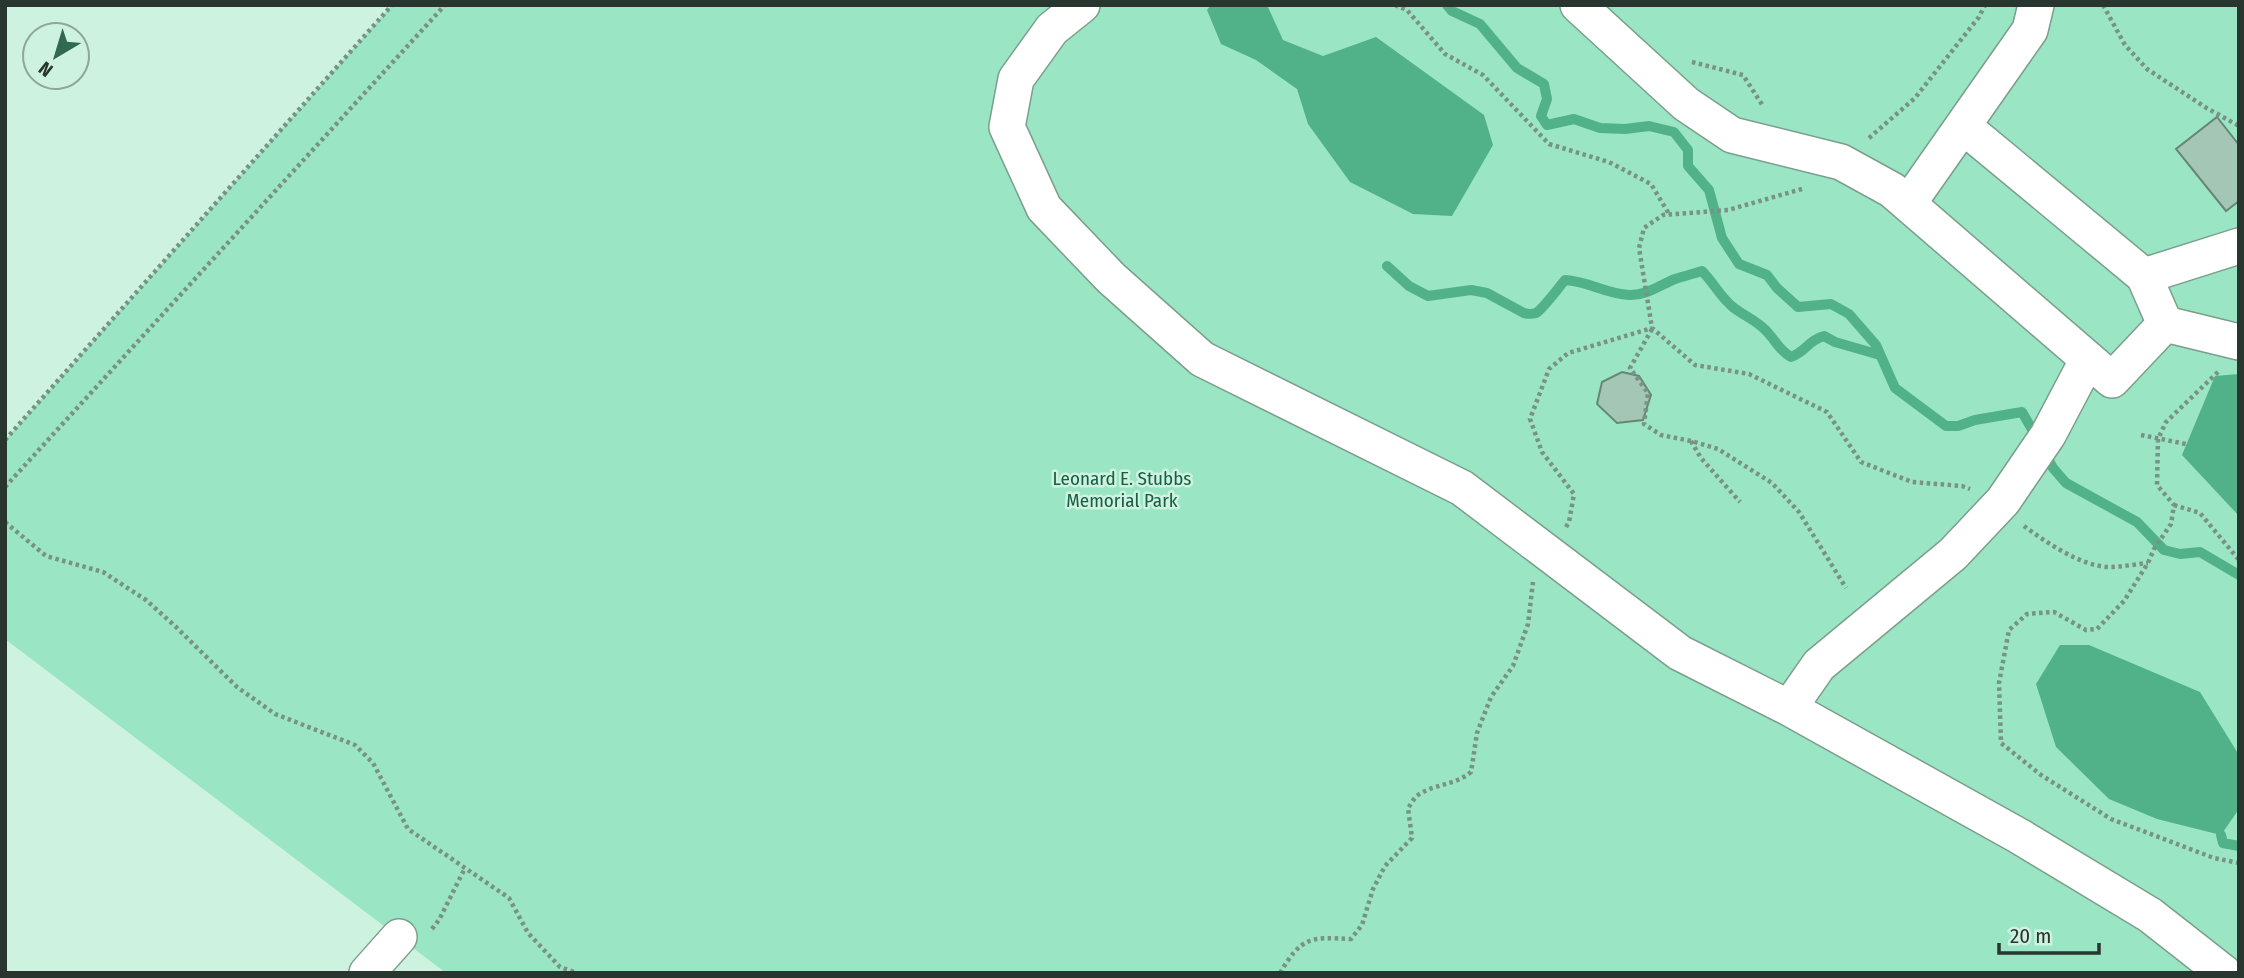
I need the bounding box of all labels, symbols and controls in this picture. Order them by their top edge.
north arrow [21,21,91,91]
text: N [34,56,57,82]
park label: Leonard E. Stubbs Memorial Park [1053,467,1191,512]
scale bar [1999,912,2099,956]
text: 20 m [2010,923,2051,949]

